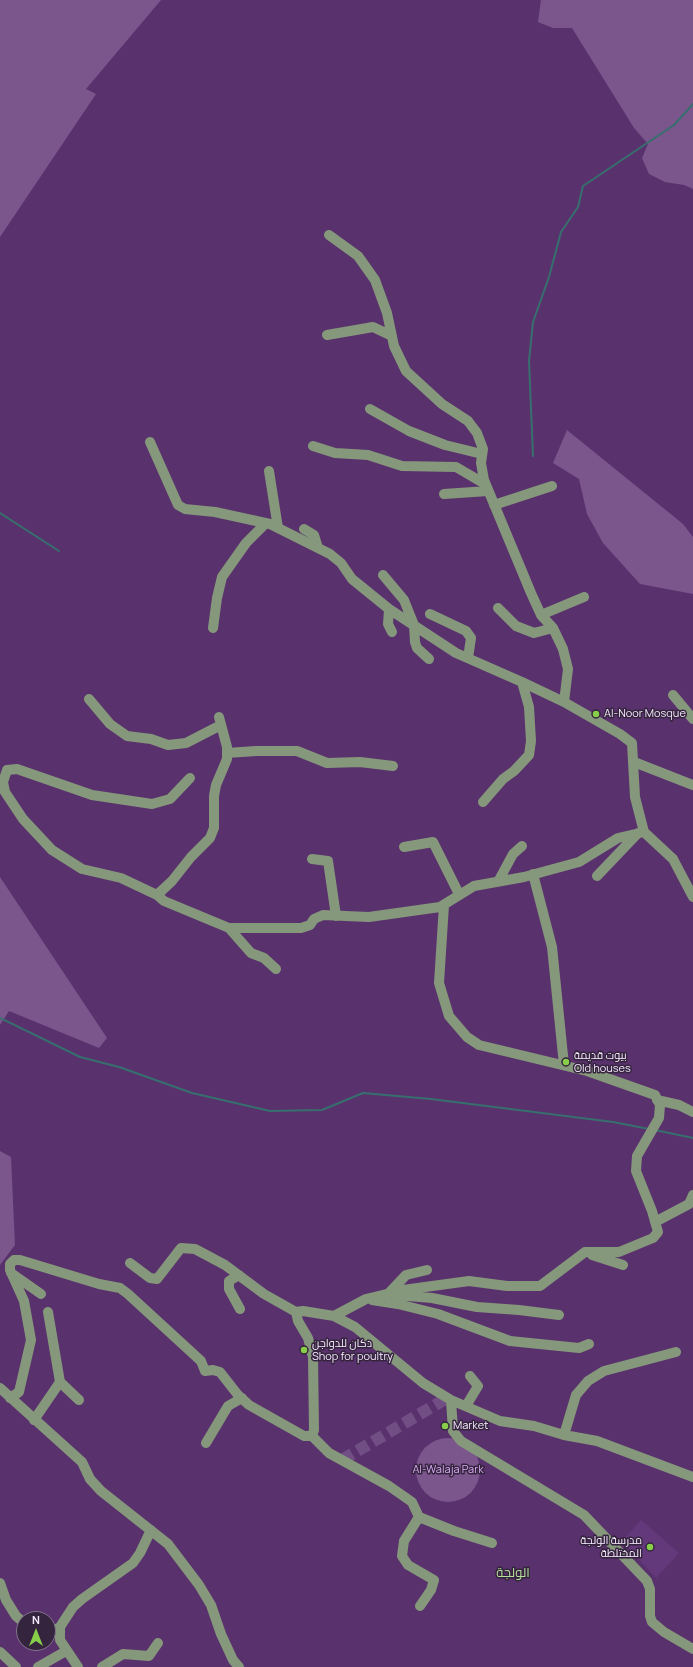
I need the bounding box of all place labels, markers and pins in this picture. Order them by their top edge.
place label: Al-Noor Mosque [604,707,686,721]
marker: Al-Noor Mosque [591,709,601,719]
place label: بيوت قديمة Old houses [574,1049,631,1075]
marker: بيوت قديمة Old houses [561,1057,571,1067]
place label: دكان للدواجن Shop for poultry [312,1337,393,1363]
marker: دكان للدواجن Shop for poultry [299,1345,309,1355]
place label: Market [453,1419,489,1433]
marker: Market [440,1421,450,1431]
place label: مدرسة الولجة المختلطة [580,1534,642,1560]
marker: مدرسة الولجة المختلطة [645,1542,655,1552]

